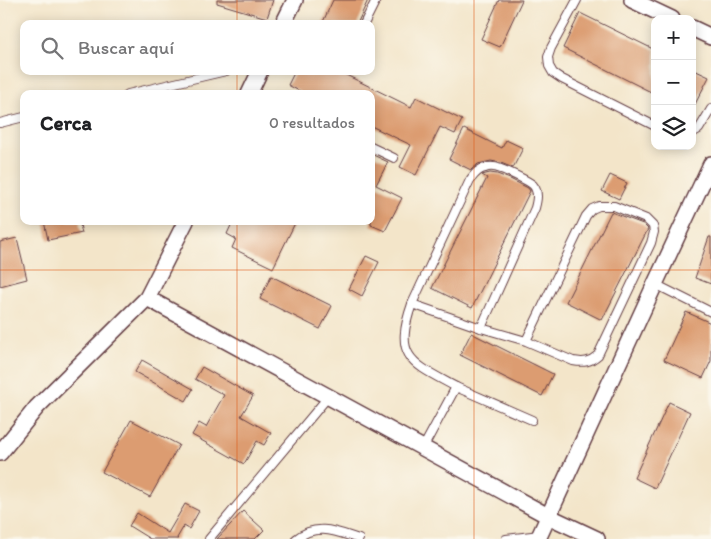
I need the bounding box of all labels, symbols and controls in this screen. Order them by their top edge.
map controls [651,15,696,150]
button: + [651,15,696,60]
search box [20,20,375,75]
icon: search [38,34,66,62]
text: Buscar aquí [78,36,174,59]
button: − [651,60,696,105]
button: layers [651,105,696,150]
text: Cerca [40,110,92,135]
text: 0 resultados [269,113,355,132]

